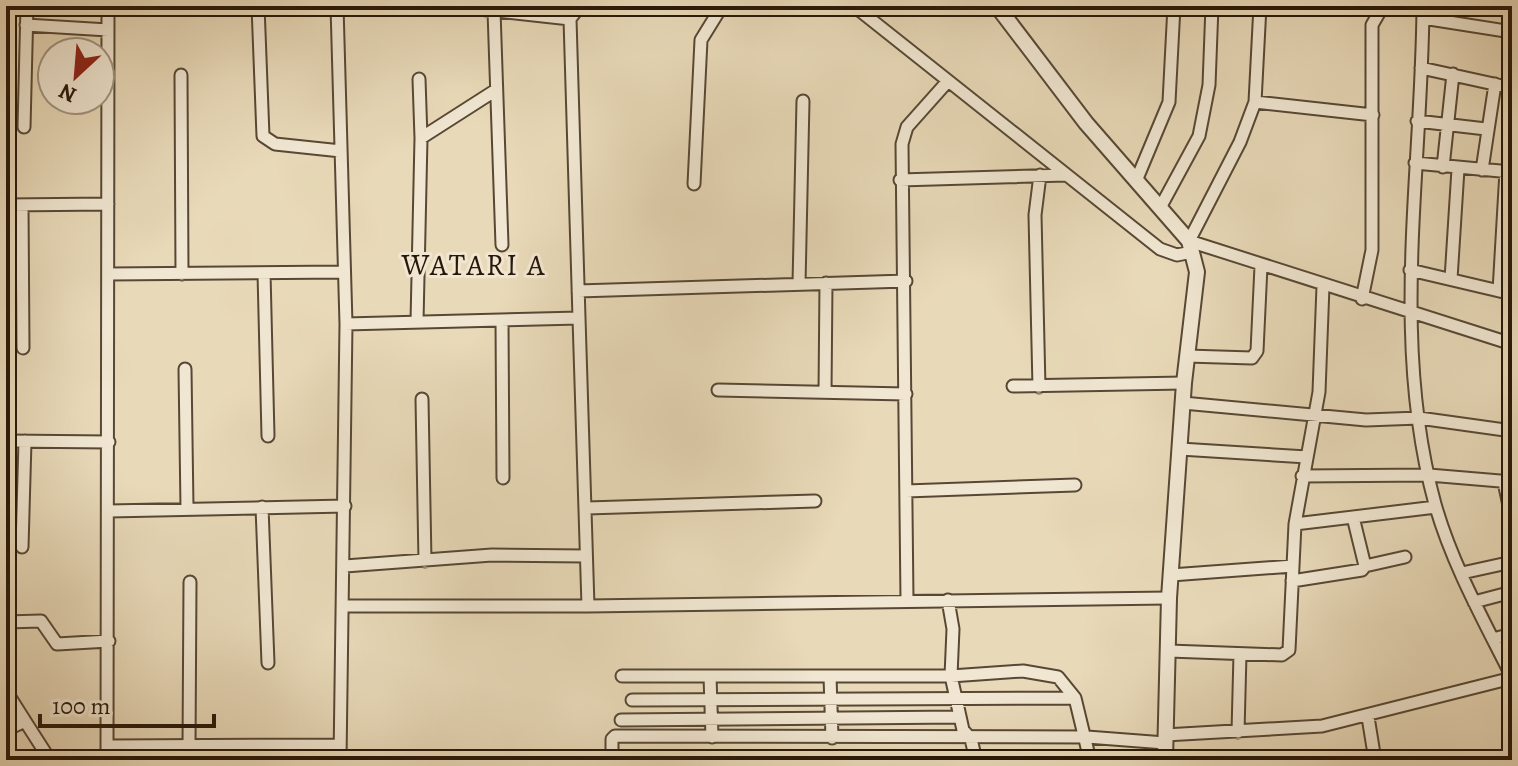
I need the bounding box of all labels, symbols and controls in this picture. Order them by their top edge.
north arrow [36,36,116,116]
text: N [54,76,81,110]
district label: WATARI A [400,245,547,285]
scale bar [40,678,214,728]
text: 100 m [52,690,111,722]

